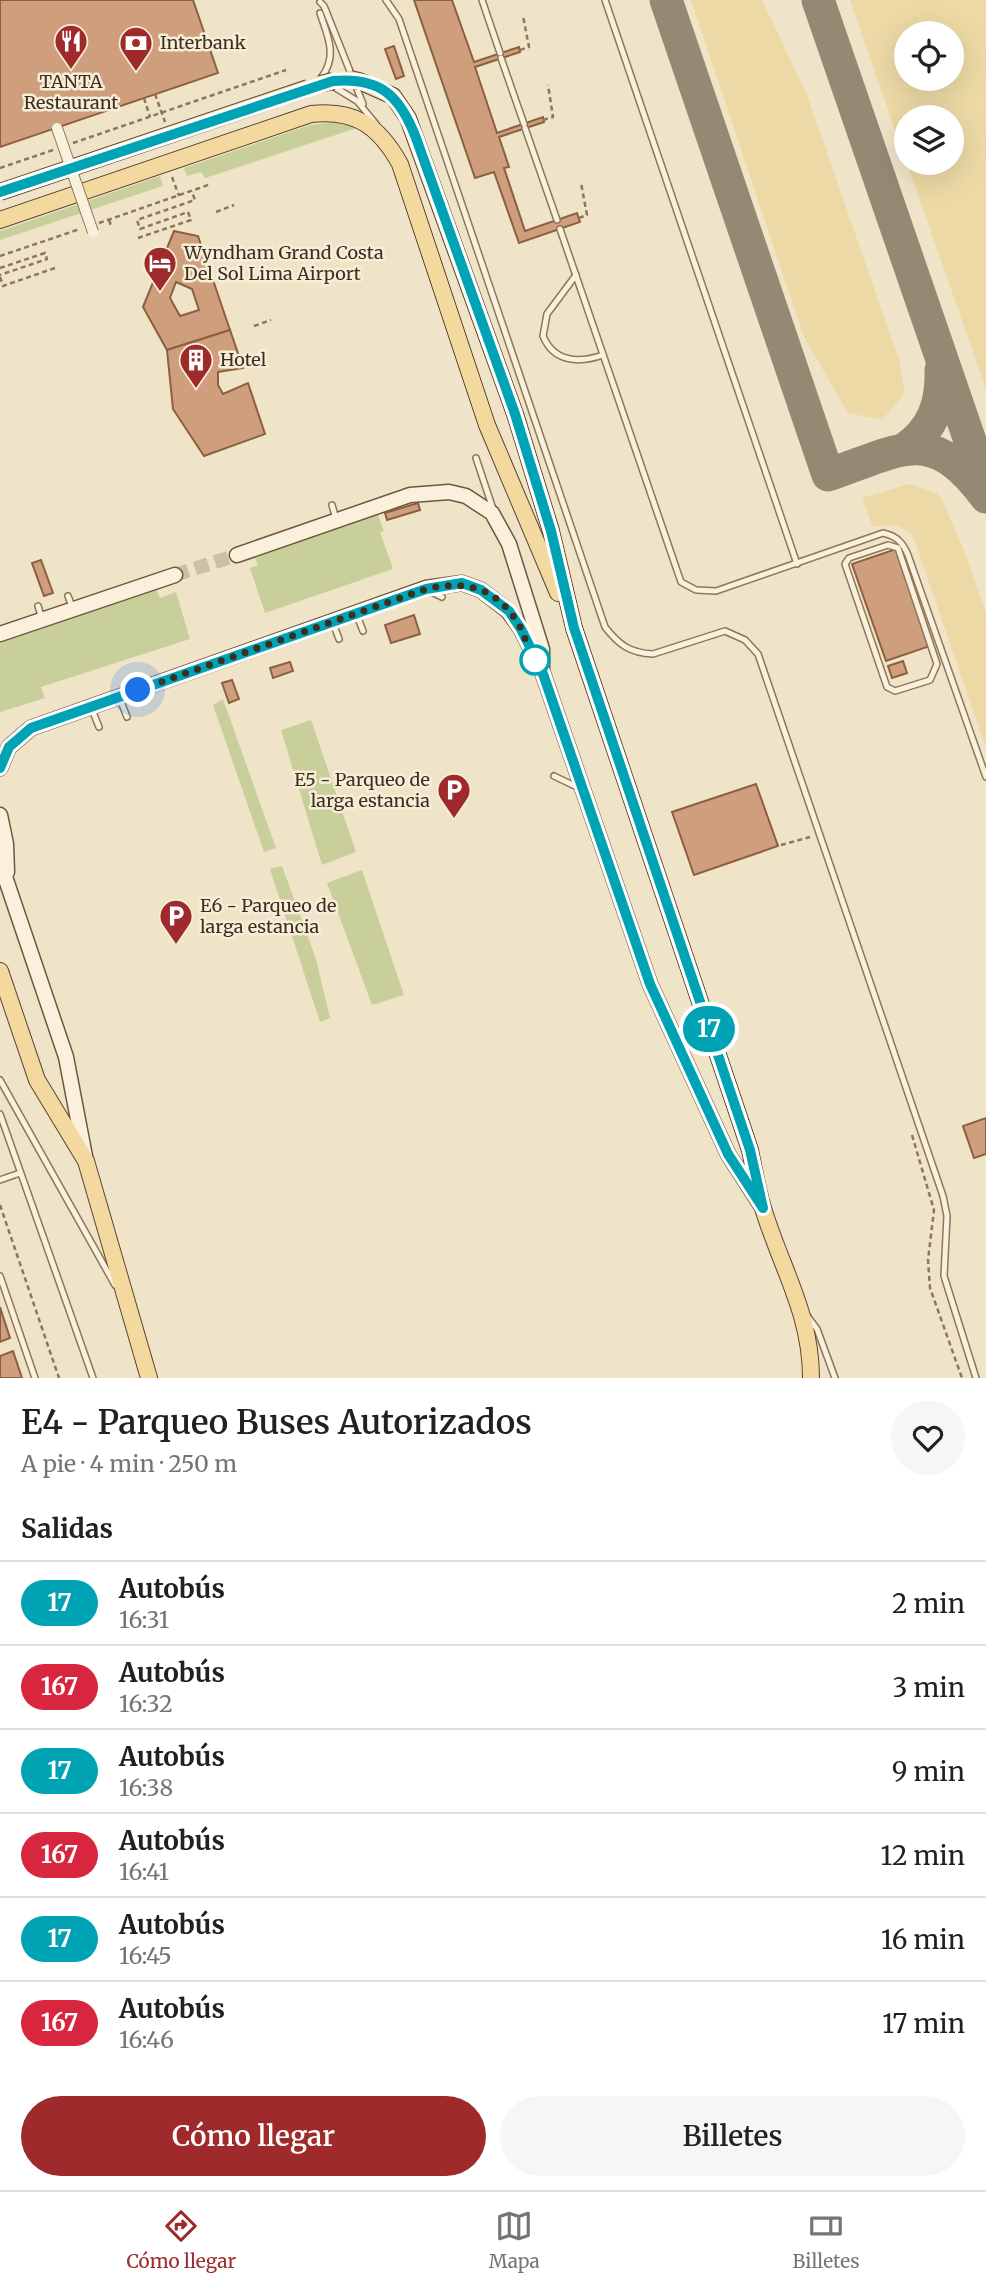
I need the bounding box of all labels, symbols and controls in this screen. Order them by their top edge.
map controls [894,21,964,175]
button: locate [894,21,964,91]
restaurant icon: TANTA Restaurant [52,22,90,71]
bank icon: Interbank [117,24,155,73]
place label: Interbank [160,31,246,54]
place label: TANTA Restaurant [24,70,118,114]
button: layers [894,105,964,175]
place label: Wyndham Grand Costa Del Sol Lima Airport [183,241,384,285]
hotel icon: Wyndham Grand Costa Del Sol Lima Airport [141,244,179,293]
building icon: Hotel [177,341,215,390]
place label: Hotel [220,348,267,371]
unlabelled marker [520,645,550,675]
your location [120,672,155,707]
place label: E5 - Parqueo de larga estancia [294,768,430,812]
parking icon: E5 - Parqueo de larga estancia [435,771,473,820]
place label: E6 - Parqueo de larga estancia [200,894,336,938]
parking icon: E6 - Parqueo de larga estancia [157,897,195,946]
line badge: 17 [678,1006,740,1052]
text: 17 [697,1013,721,1044]
button: heart [891,1401,965,1475]
text: E4 - Parqueo Buses Autorizados [21,1402,532,1443]
text: A pie · 4 min · 250 m [21,1449,237,1478]
text: Salidas [21,1512,113,1545]
text: Autobús [119,1572,225,1605]
text: 17 [47,1587,72,1618]
text: 2 min [892,1587,965,1620]
text: 16:31 [119,1605,169,1634]
text: Autobús [119,1656,225,1689]
text: 167 [41,1671,78,1702]
text: 3 min [893,1671,965,1704]
text: 16:32 [119,1689,173,1718]
text: Autobús [119,1740,225,1773]
text: 17 [47,1755,72,1786]
text: 9 min [892,1755,965,1788]
text: 16:38 [119,1773,173,1802]
text: Autobús [119,1824,225,1857]
text: 167 [41,1839,78,1870]
text: 12 min [881,1839,965,1872]
text: 16:41 [119,1857,169,1886]
text: Autobús [119,1908,225,1941]
text: 17 [47,1923,72,1954]
text: 16 min [881,1923,965,1956]
text: 16:45 [119,1941,172,1970]
text: Autobús [119,1992,225,2025]
text: 167 [41,2007,78,2038]
text: 17 min [882,2007,965,2040]
text: 16:46 [119,2025,174,2054]
button: Cómo llegar [21,2096,486,2176]
button: Billetes [500,2096,965,2176]
tab: Cómo llegar [126,2207,236,2273]
tab: Mapa [489,2207,540,2273]
tab: Billetes [793,2207,860,2273]

